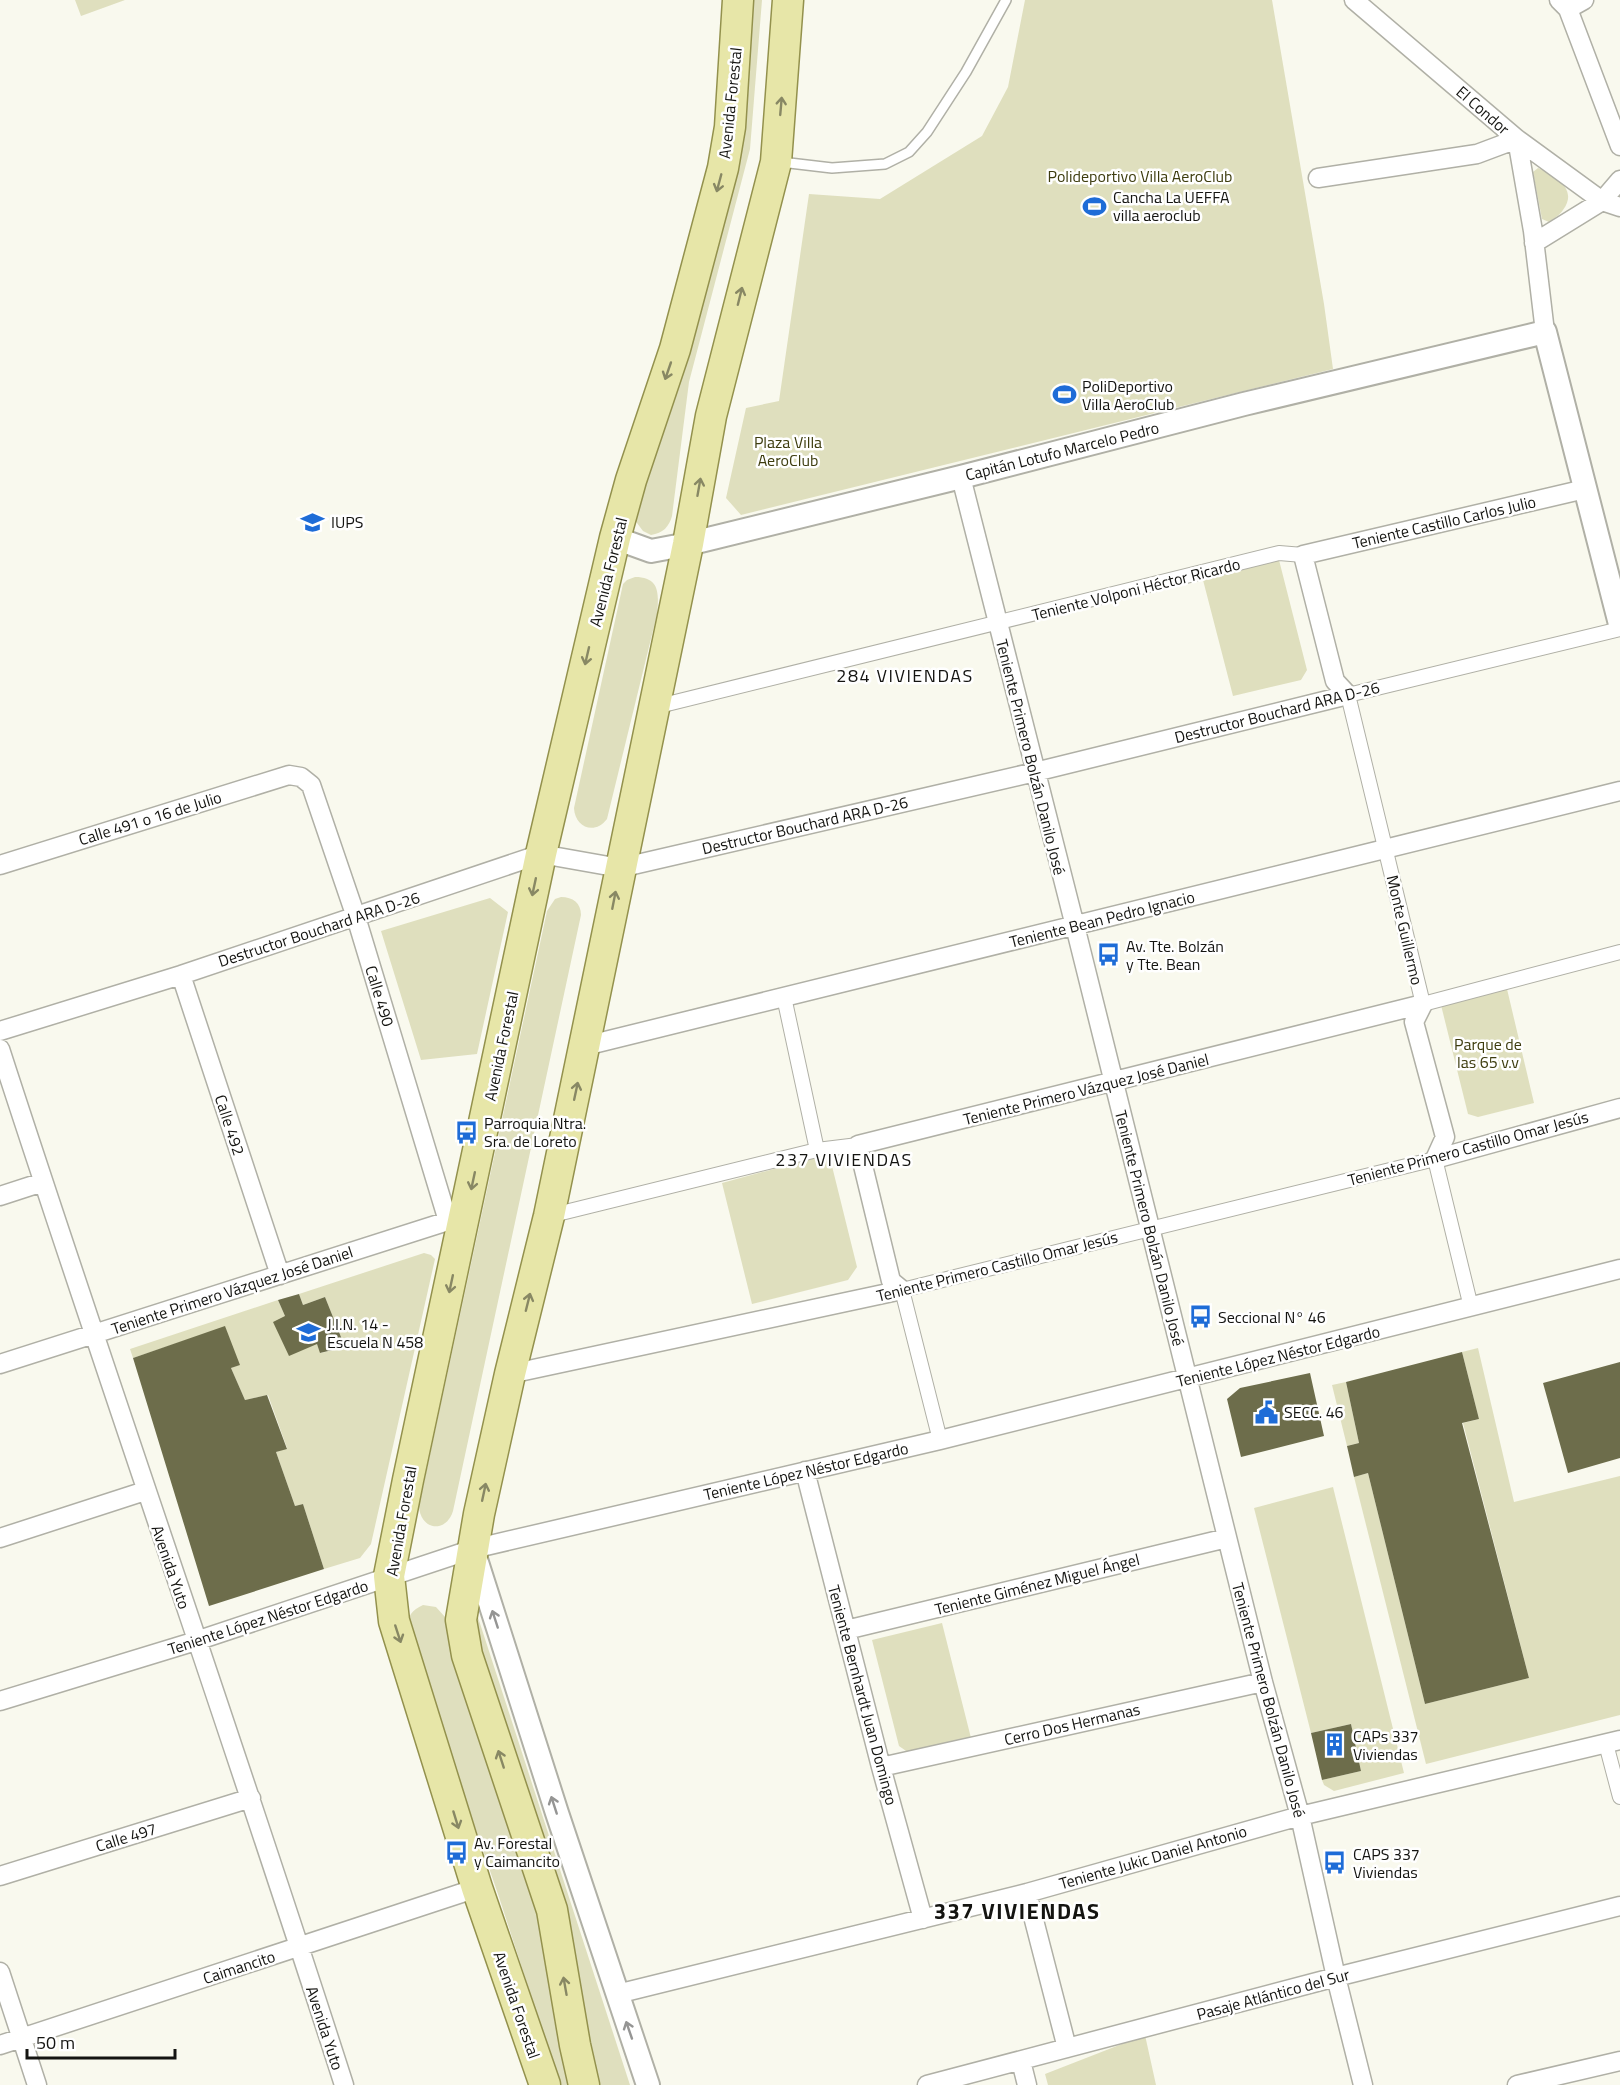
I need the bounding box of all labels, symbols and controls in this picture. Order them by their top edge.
street label: Avenida Forestal [712,46,748,160]
street label: El Condor [1451,80,1515,140]
one-way arrow [775,96,786,116]
park label: Polideportivo Villa AeroClub [1047,164,1233,188]
one-way arrow [713,173,724,192]
place label: Cancha La UEFFA villa aeroclub [1113,185,1230,227]
sports icon: Cancha La UEFFA villa aeroclub [1082,193,1108,219]
one-way arrow [735,287,747,306]
one-way arrow [661,361,672,380]
place label: PoliDeportivo Villa AeroClub [1082,374,1174,416]
sports icon: PoliDeportivo Villa AeroClub [1051,382,1077,408]
street label: Capitán Lotufo Marcelo Pedro [963,415,1161,487]
park label: Plaza Villa AeroClub [754,430,822,472]
one-way arrow [694,477,705,497]
street label: Teniente Castillo Carlos Julio [1350,489,1538,555]
school or university icon: IUPS [300,509,326,535]
place label: IUPS [331,510,363,534]
street label: Avenida Forestal [583,515,633,629]
street label: Teniente Volponi Héctor Ricardo [1029,551,1243,627]
street label: Teniente Primero Bolzán Danilo José [990,637,1072,877]
one-way arrow [581,646,593,665]
district label: 284 VIVIENDAS [836,662,974,689]
street label: Destructor Bouchard ARA D-26 [1172,675,1382,749]
street label: Calle 491 o 16 de Julio [76,785,224,851]
street label: Destructor Bouchard ARA D-26 [700,790,910,860]
street label: Monte Guillermo [1381,873,1429,987]
one-way arrow [528,877,539,896]
street label: Teniente Bean Pedro Ignacio [1007,884,1197,954]
street label: Destructor Bouchard ARA D-26 [215,885,423,973]
one-way arrow [609,891,620,910]
place label: Av. Tte. Bolzán y Tte. Bean [1126,934,1224,976]
bus stop icon: Av. Tte. Bolzán y Tte. Bean [1095,942,1121,968]
street label: Calle 490 [359,963,401,1029]
street label: Avenida Forestal [478,989,524,1103]
park label: Parque de las 65 v.v [1454,1032,1522,1074]
street label: Teniente Primero Vázquez José Daniel [961,1047,1211,1131]
one-way arrow [570,1082,582,1101]
street label: Calle 492 [209,1092,251,1158]
street label: Teniente Primero Castillo Omar Jesús [1345,1104,1591,1192]
street label: Teniente Primero Bolzán Danilo José [1109,1108,1191,1348]
place label: Parroquia Ntra. Sra. de Loreto [484,1111,586,1153]
bus stop icon: Parroquia Ntra. Sra. de Loreto [453,1119,479,1145]
district label: 237 VIVIENDAS [775,1146,913,1173]
one-way arrow [467,1171,478,1190]
street label: Teniente Primero Castillo Omar Jesús [874,1224,1120,1308]
street label: Teniente Primero Vázquez José Daniel [108,1240,356,1340]
one-way arrow [444,1275,456,1294]
one-way arrow [523,1293,535,1312]
bus stop icon: Seccional N° 46 [1187,1304,1213,1330]
place label: Seccional N° 46 [1218,1305,1326,1329]
place label: J.I.N. 14 - Escuela N 458 [327,1312,423,1354]
street label: Teniente López Néstor Edgardo [1174,1319,1382,1393]
school or university icon: J.I.N. 14 - Escuela N 458 [296,1320,322,1346]
public building icon: SECC. 46 [1253,1399,1279,1425]
place label: SECC. 46 [1284,1400,1344,1424]
street label: Teniente López Néstor Edgardo [701,1436,911,1506]
street label: Avenida Forestal [379,1464,423,1578]
one-way arrow [479,1482,491,1501]
street label: Avenida Yuto [145,1522,197,1612]
street label: Teniente Giménez Miguel Ángel [932,1547,1142,1621]
street label: Teniente López Néstor Edgardo [165,1573,371,1661]
street label: Teniente Primero Bolzán Danilo José [1226,1580,1312,1820]
street label: Teniente Bernhardt Juan Domingo [822,1582,904,1808]
one-way arrow [488,1610,499,1629]
one-way arrow [393,1624,404,1643]
street label: Cerro Dos Hermanas [1002,1697,1142,1751]
place label: CAPs 337 Viviendas [1353,1724,1419,1766]
building icon: CAPs 337 Viviendas [1322,1732,1348,1758]
one-way arrow [495,1750,506,1769]
one-way arrow [548,1796,559,1815]
one-way arrow [451,1810,462,1829]
street label: Calle 497 [93,1816,159,1858]
street label: Teniente Jukic Daniel Antonio [1056,1819,1250,1895]
place label: Av. Forestal y Caimancito [474,1831,560,1873]
bus stop icon: Av. Forestal y Caimancito [443,1839,469,1865]
place label: CAPS 337 Viviendas [1353,1842,1420,1884]
bus stop icon: CAPS 337 Viviendas [1322,1850,1348,1876]
district label: 337 VIVIENDAS [934,1894,1100,1928]
street label: Caimancito [200,1944,278,1990]
street label: Avenida Forestal [487,1948,547,2062]
street label: Pasaje Atlántico del Sur [1194,1962,1353,2026]
one-way arrow [560,1977,571,1997]
street label: Avenida Yuto [300,1983,350,2073]
one-way arrow [623,2021,634,2040]
scale bar [27,2022,176,2060]
text: 50 m [36,2029,75,2056]

